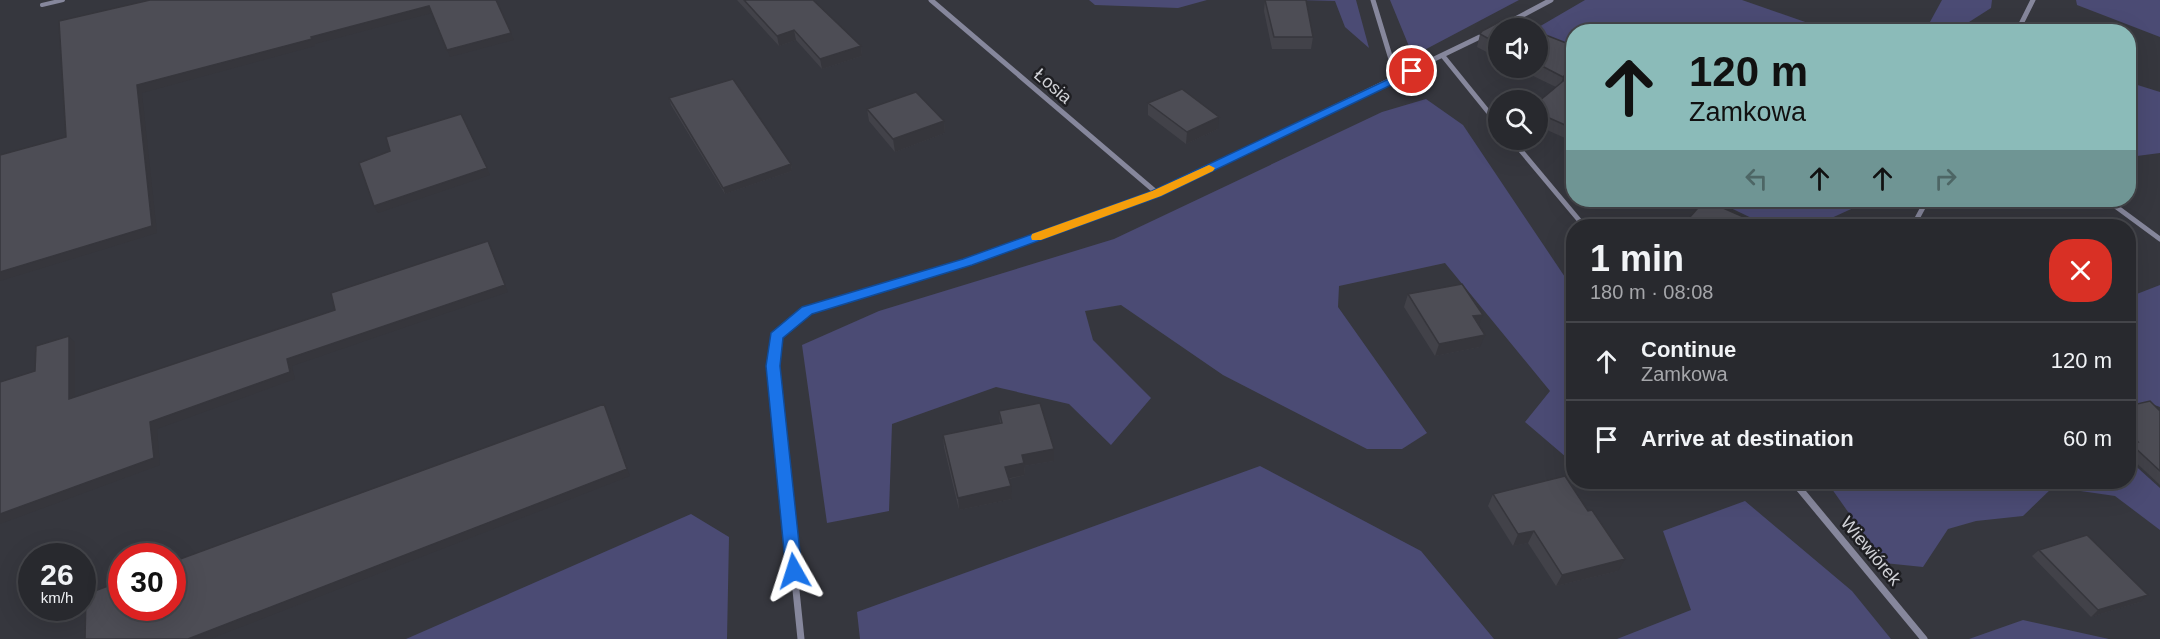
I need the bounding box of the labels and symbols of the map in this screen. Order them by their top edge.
pin [1386,45,1437,96]
street label: Łosia [1030,64,1077,108]
street label: Wiewiórek [1837,513,1906,590]
position arrow [762,539,826,603]
speed limit sign: 30 [108,543,186,621]

